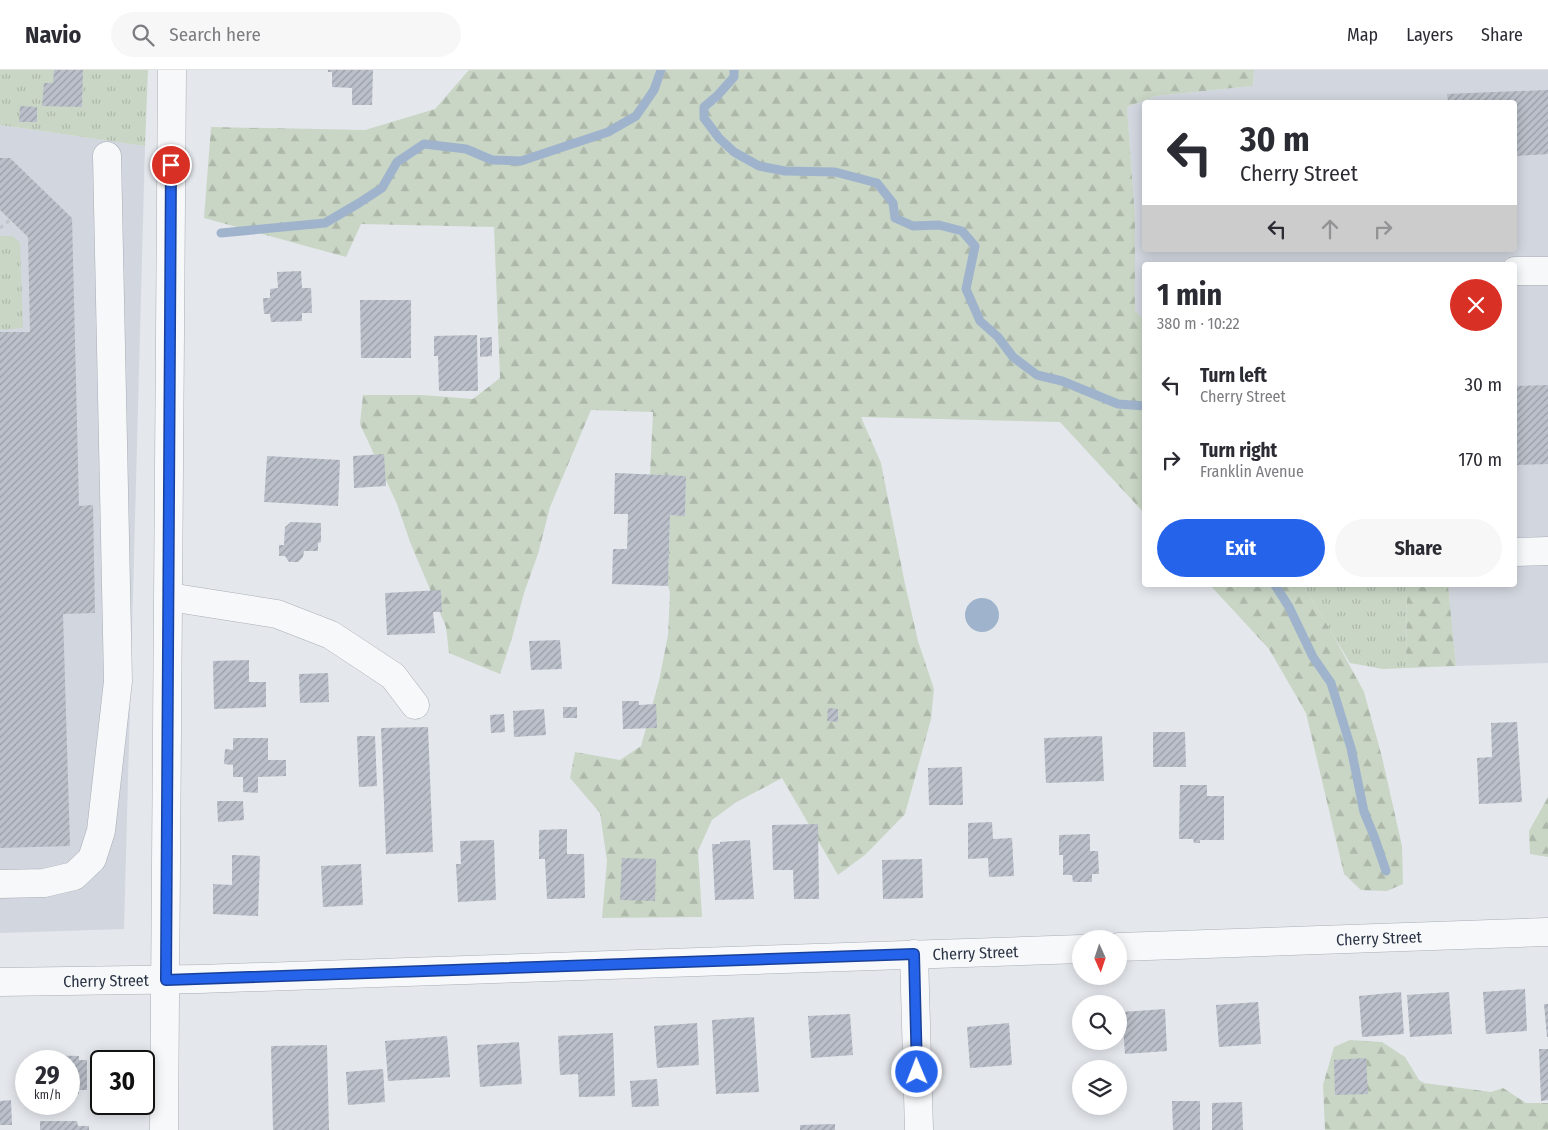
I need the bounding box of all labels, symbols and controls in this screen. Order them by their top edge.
search box [111,12,461,57]
text: Navio [25,21,81,49]
icon: search [129,21,157,49]
text: Search here [169,23,261,46]
text: Map [1347,24,1378,46]
text: Layers [1406,24,1453,46]
text: Share [1481,24,1523,46]
text: 30 m [1240,118,1310,160]
icon: left [1157,120,1222,185]
pin [150,144,192,186]
icon: arrive [157,151,185,179]
text: Cherry Street [1240,160,1358,187]
icon: left [1263,215,1291,243]
icon: ahead [1316,215,1344,243]
icon: right [1369,215,1397,243]
text: 1 min [1157,277,1222,313]
button: close [1450,279,1502,331]
text: 380 m · 10:22 [1157,314,1240,333]
text: Turn left [1200,364,1267,387]
icon: left [1157,371,1185,399]
text: 30 m [1464,373,1502,396]
text: Cherry Street [1200,387,1286,406]
text: Turn right [1200,439,1277,462]
icon: right [1157,446,1185,474]
text: 170 m [1458,448,1502,471]
text: Franklin Avenue [1200,462,1304,481]
button: Exit [1157,519,1325,577]
button: Share [1335,519,1502,577]
street label: Cherry Street [1336,927,1423,949]
north arrow [1072,930,1128,985]
map controls [1072,930,1127,1115]
street label: Cherry Street [932,942,1019,964]
street label: Cherry Street [63,971,150,991]
button: search [1072,995,1127,1050]
position arrow [890,1045,942,1097]
speed limit sign: 30 [90,1050,155,1115]
button: layers [1072,1060,1127,1115]
text: 29 [35,1061,60,1091]
text: km/h [34,1088,61,1102]

